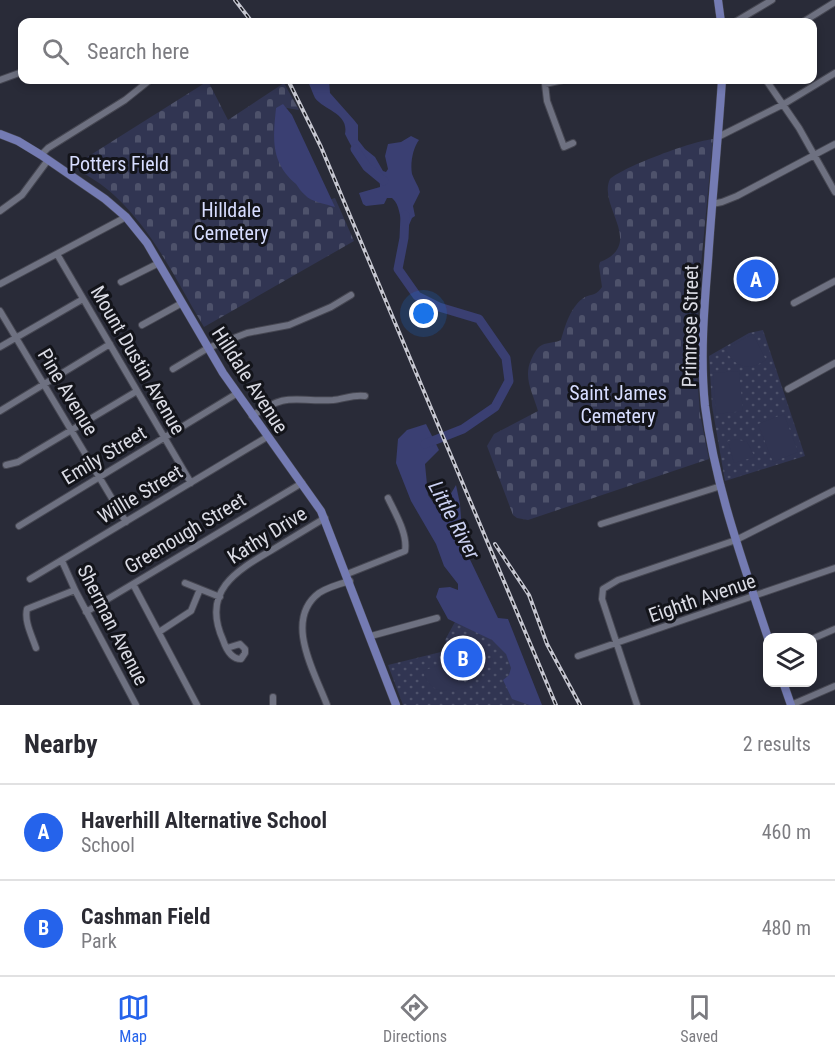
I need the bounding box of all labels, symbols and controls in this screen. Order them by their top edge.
search box [18,18,817,84]
icon: search [39,35,72,68]
text: Search here [87,39,189,64]
park label: Potters Field [69,152,169,176]
park label: Hilldale Cemetery [193,198,269,245]
pin: A [736,256,776,302]
street label: Primrose Street [677,264,703,388]
street label: Mount Dustin Avenue [86,281,190,439]
your location [409,299,438,328]
street label: Hilldale Avenue [207,322,293,438]
street label: Pine Avenue [33,344,103,440]
park label: Saint James Cemetery [569,381,667,428]
street label: Emily Street [58,420,151,489]
street label: Willie Street [93,459,187,529]
water label: Little River [423,477,485,564]
street label: Greenough Street [120,487,250,579]
street label: Kathy Drive [223,501,311,569]
street label: Sherman Avenue [72,561,154,689]
street label: Eighth Avenue [645,568,759,628]
map controls [763,633,817,687]
button: layers [763,633,817,687]
pin: B [444,636,482,680]
text: Nearby [24,729,98,759]
text: 2 results [743,732,811,756]
text: Haverhill Alternative School [81,808,327,833]
text: A [38,820,49,844]
text: 460 m [762,820,811,844]
text: School [81,833,135,857]
text: Cashman Field [81,904,210,929]
text: B [38,916,49,940]
text: 480 m [762,916,811,940]
text: Park [81,929,117,953]
tab: Map [117,991,150,1046]
tab: Directions [383,991,447,1046]
tab: Saved [680,991,718,1046]

